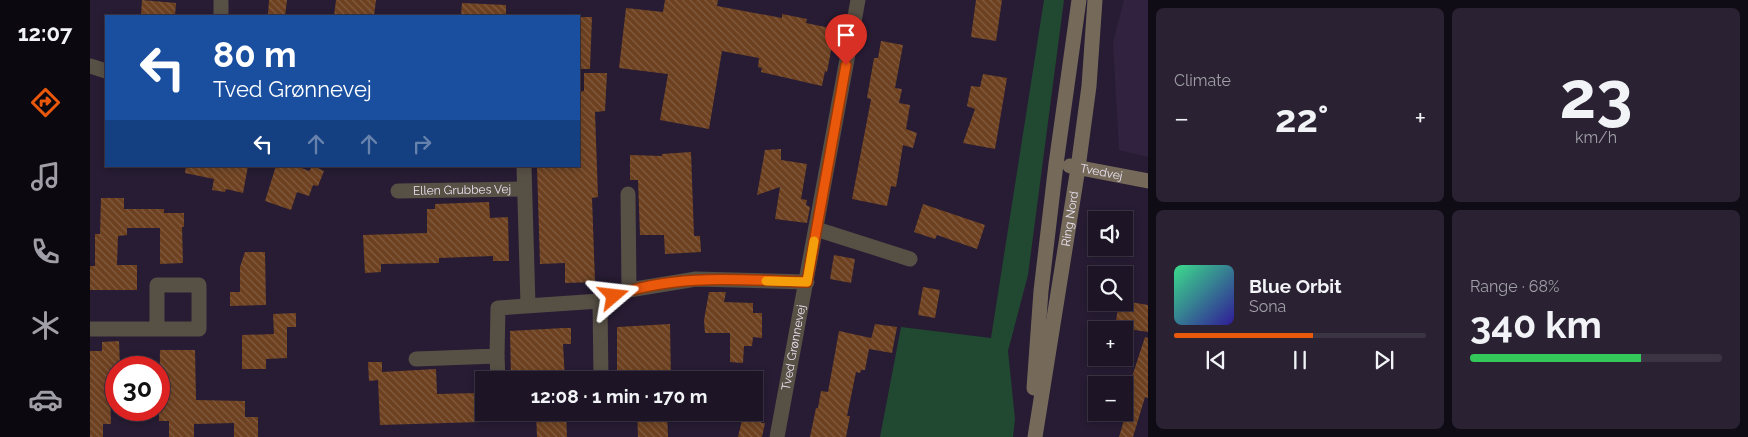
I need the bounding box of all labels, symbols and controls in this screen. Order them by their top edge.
pin [825,14,867,65]
text: 12:07 [18,20,72,46]
icon: arrive [832,21,860,49]
text: 80 m [213,34,297,75]
icon: left [130,35,195,100]
text: 23 [1560,57,1632,133]
text: Climate [1174,71,1231,90]
text: Tved Grønnevej [213,76,372,102]
icon: directions [28,85,63,120]
text: 22° [1275,96,1328,141]
text: − [1174,102,1189,135]
text: + [1414,102,1426,135]
text: km/h [1575,128,1617,147]
icon: left [249,130,277,158]
icon: ahead [302,130,330,158]
icon: ahead [355,130,383,158]
icon: right [408,130,436,158]
icon: music [28,159,63,194]
street label: Tvedvej [1079,161,1124,183]
street label: Ellen Grubbes Vej [413,182,511,198]
street label: Ring Nord [1059,190,1081,247]
map controls [1088,211,1133,421]
button: sound [1088,211,1133,256]
icon: phone [28,234,63,269]
button: search [1088,266,1133,311]
position arrow [587,269,639,321]
text: Blue Orbit [1249,275,1341,297]
text: Range · 68% [1470,277,1559,296]
text: Sona [1249,297,1286,316]
text: 340 km [1470,302,1602,347]
street label: Tved Grønnevej [779,304,808,391]
icon: climate [28,308,63,343]
button: + [1088,321,1133,366]
icon: previous [1202,346,1230,374]
icon: pause [1286,346,1314,374]
icon: next [1370,346,1398,374]
speed limit sign: 30 [105,356,170,421]
button: − [1088,376,1133,421]
icon: car [28,382,63,417]
text: 12:08 · 1 min · 170 m [531,385,707,407]

